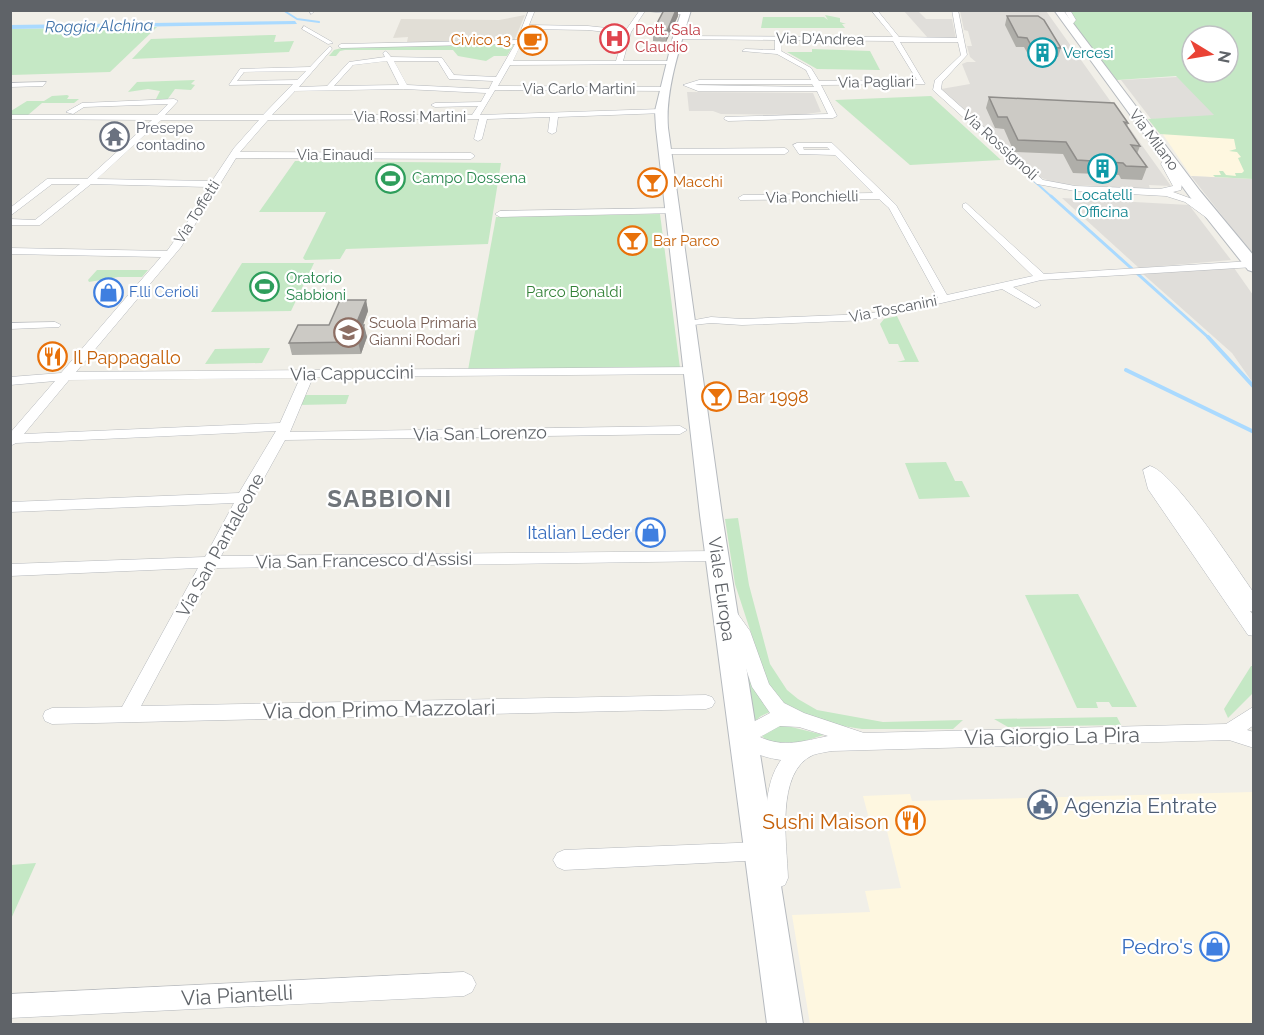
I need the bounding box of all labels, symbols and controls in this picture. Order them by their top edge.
water label: Roggia Alchina [45,16,154,36]
place label: Dott. Sala Claudio [635,21,701,56]
hospital icon: Dott. Sala Claudio [598,23,630,55]
cafe icon: Civico 13 [516,24,548,56]
north arrow [1180,24,1240,84]
street label: Via D'Andrea [776,29,864,49]
place label: Civico 13 [451,31,511,49]
building icon: Vercesi [1026,37,1058,69]
place label: Vercesi [1063,44,1114,62]
text: N [1214,49,1235,65]
street label: Via Pagliari [838,72,914,92]
street label: Via Carlo Martini [523,80,635,98]
street label: Via Rossignoli [958,106,1042,184]
street label: Via Milano [1125,106,1183,174]
street label: Via Rossi Martini [354,108,466,126]
place label: Presepe contadino [136,119,205,154]
temple icon: Presepe contadino [99,121,131,153]
street label: Via Einaudi [297,146,373,164]
building icon: Locatelli Officina [1087,152,1119,184]
sports icon: Campo Dossena [375,162,407,194]
bar icon: Macchi [636,166,668,198]
place label: Campo Dossena [412,169,526,187]
place label: Macchi [673,173,723,191]
street label: Via Toffetti [170,177,224,247]
place label: Locatelli Officina [1074,186,1132,221]
street label: Via Ponchielli [765,187,859,207]
bar icon: Bar Parco [616,225,648,257]
place label: Bar Parco [653,232,720,250]
place label: Oratorio Sabbioni [286,269,346,304]
sports icon: Oratorio Sabbioni [249,271,281,303]
shop icon: F.lli Cerioli [92,276,124,308]
place label: F.lli Cerioli [129,283,198,301]
park label: Parco Bonaldi [526,283,622,301]
street label: Via Toscanini [848,292,938,326]
place label: Scuola Primaria Gianni Rodari [369,314,477,349]
school or university icon: Scuola Primaria Gianni Rodari [332,316,364,348]
restaurant icon: Il Pappagallo [36,341,68,373]
place label: Il Pappagallo [73,347,181,368]
street label: Via Cappuccini [290,361,414,385]
bar icon: Bar 1998 [700,380,732,412]
place label: Bar 1998 [737,386,809,407]
street label: Via San Lorenzo [413,421,547,445]
street label: Via San Pantaleone [172,469,268,620]
district label: SABBIONI [327,484,453,513]
shop icon: Italian Leder [635,516,667,548]
place label: Italian Leder [527,522,631,543]
street label: Viale Europa [704,535,740,643]
street label: Via San Francesco d'Assisi [256,548,472,572]
street label: Via don Primo Mazzolari [262,694,496,724]
street label: Via Giorgio La Pira [964,722,1140,750]
public building icon: Agenzia Entrate [1027,789,1059,821]
place label: Agenzia Entrate [1064,793,1217,818]
restaurant icon: Sushi Maison [894,805,926,837]
place label: Sushi Maison [762,809,889,834]
shop icon: Pedro's [1198,930,1230,962]
place label: Pedro's [1121,934,1193,959]
street label: Via Piantelli [180,980,294,1010]

